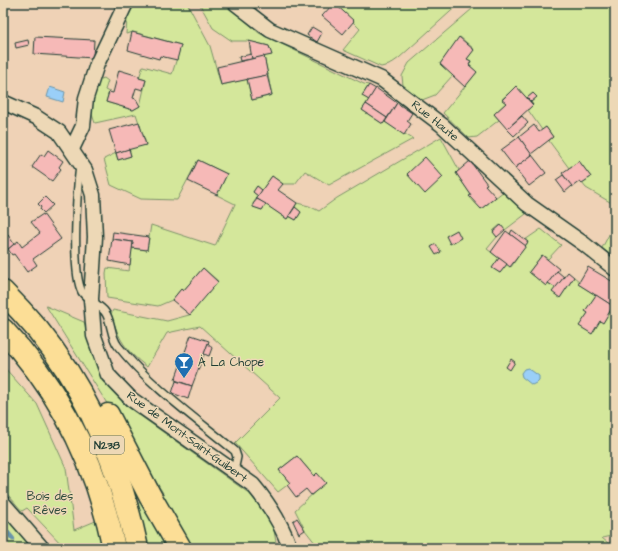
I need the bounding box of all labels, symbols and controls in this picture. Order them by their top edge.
street label: Rue Haute [408,97,463,146]
bar icon: À La Chope [173,351,195,379]
place label: À La Chope [198,354,265,371]
street label: Rue de Mont-Saint-Guibert [123,387,251,487]
road number: N238 [90,436,124,454]
park label: Bois des Rêves [27,488,73,519]

